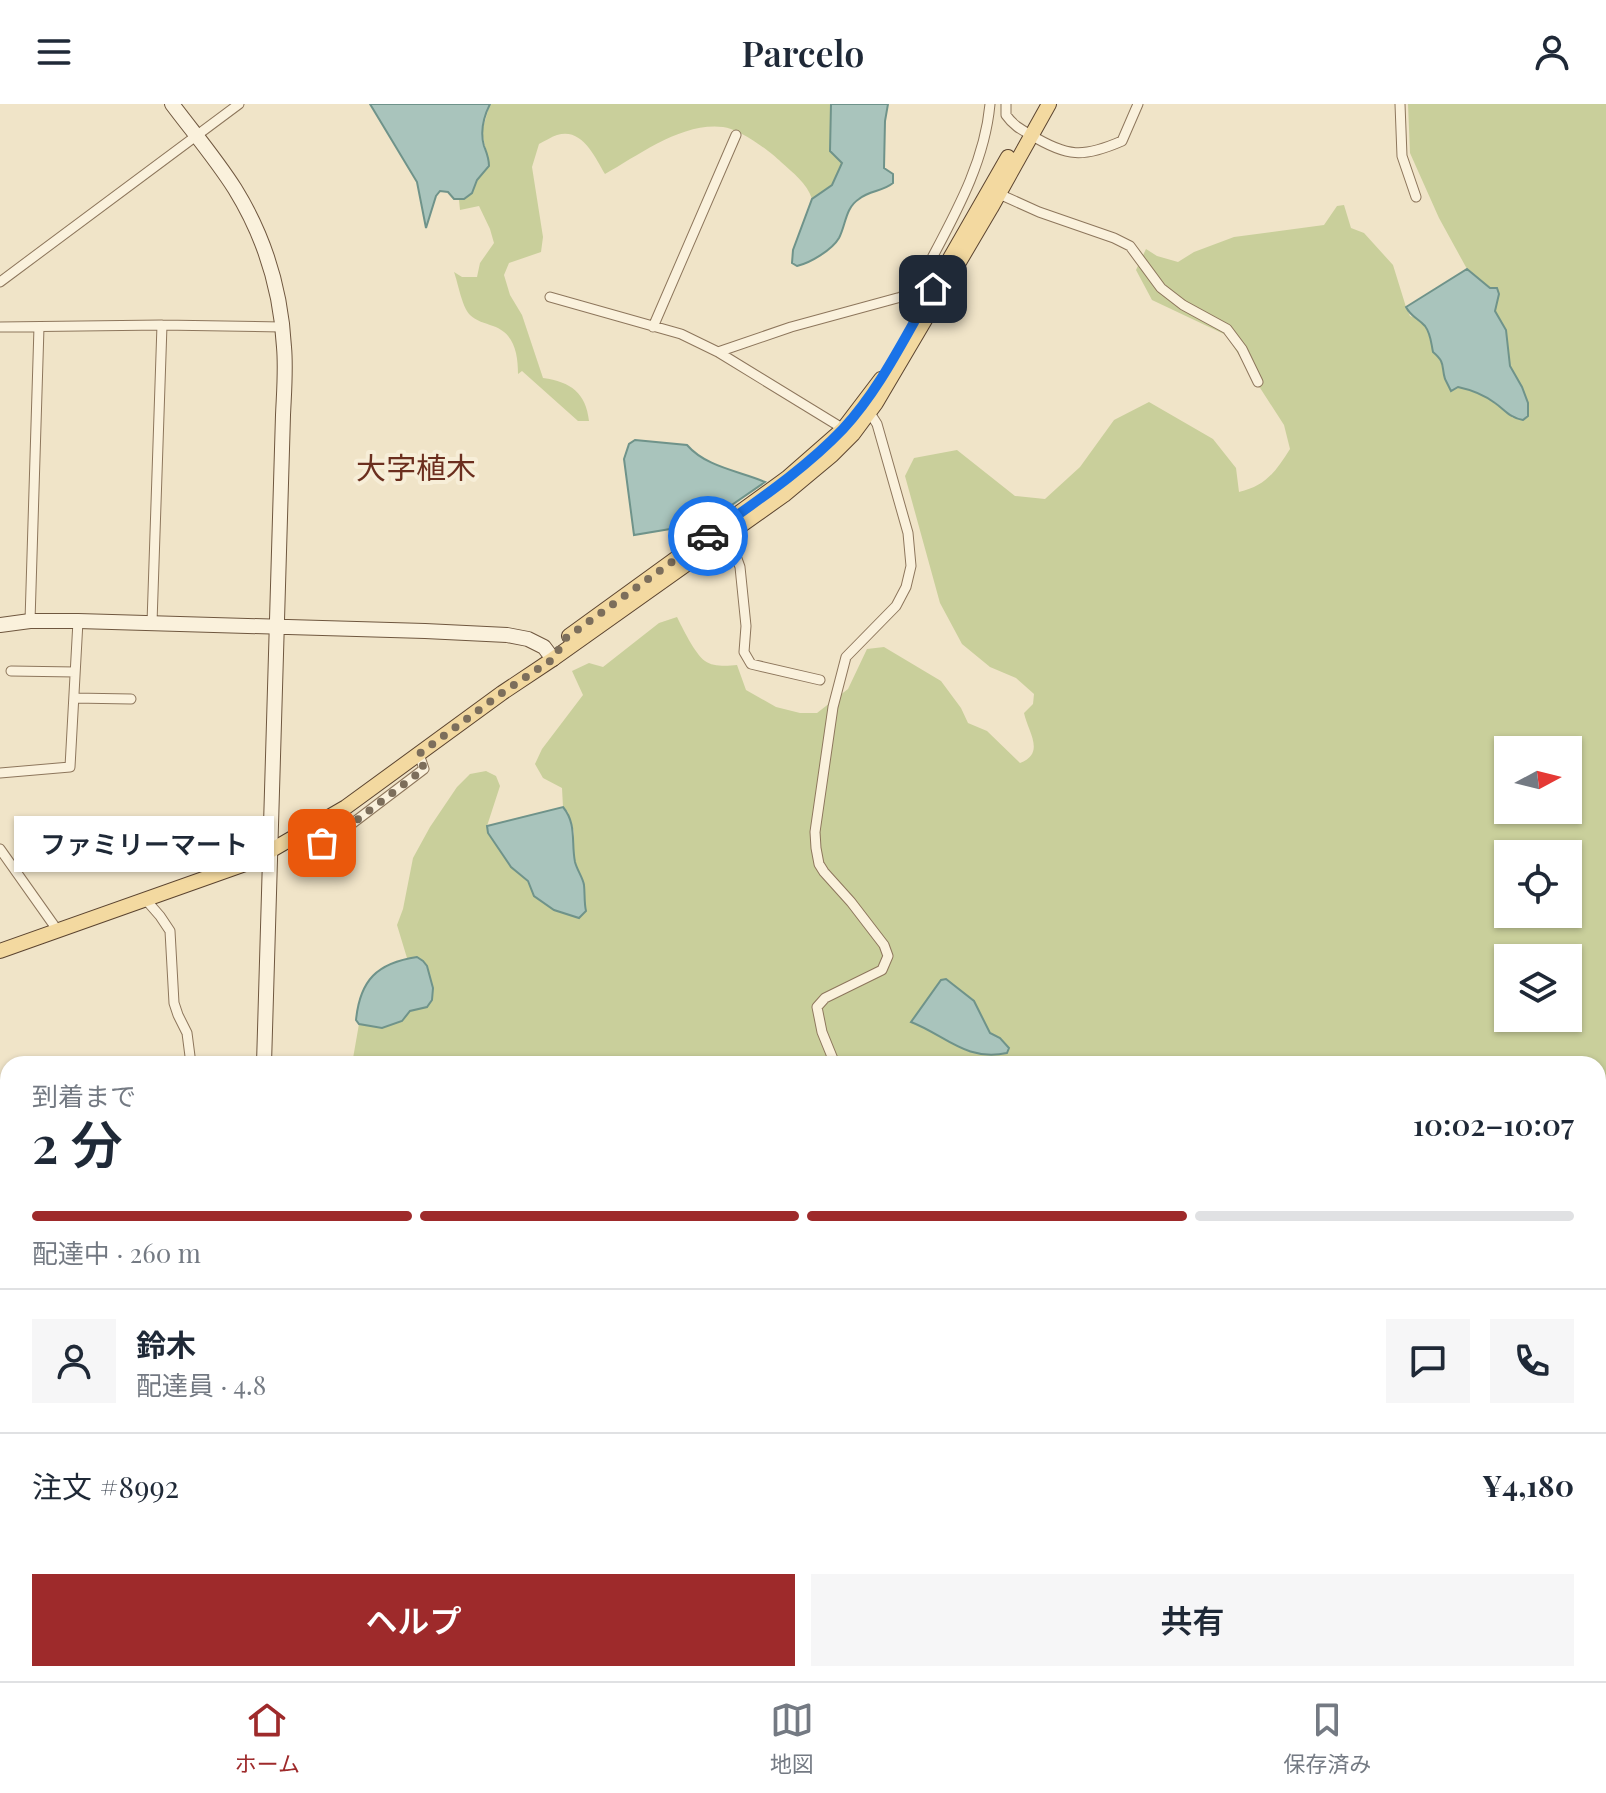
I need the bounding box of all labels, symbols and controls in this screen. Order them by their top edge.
text: Parcelo [742,28,864,76]
icon: menu [32,30,76,74]
icon: person [1530,30,1574,74]
pin [899,255,967,323]
icon: home [911,267,955,311]
district label: 大字植木 [356,447,476,487]
courier [668,496,748,576]
icon: car [686,514,730,558]
north arrow [1494,736,1582,824]
map controls [1494,736,1582,1032]
pin [288,809,356,877]
callout: ファミリーマート [14,815,274,871]
icon: bag [300,821,344,865]
text: ファミリーマート [40,826,248,861]
button: locate [1494,840,1582,928]
button: layers [1494,944,1582,1032]
text: 到着まで [32,1078,136,1113]
text: 10:02–10:07 [1413,1104,1574,1144]
text: 2 分 [32,1108,123,1177]
text: 配達中 · 260 m [32,1235,201,1270]
button: person [32,1319,116,1403]
button: chat [1386,1319,1470,1403]
button: phone [1490,1319,1574,1403]
text: 鈴木 [136,1324,196,1364]
text: 配達員 · 4.8 [136,1367,266,1402]
text: ¥4,180 [1482,1465,1574,1505]
text: 注文 #8992 [32,1466,179,1506]
button: ヘルプ [32,1574,795,1666]
button: 共有 [811,1574,1574,1666]
tab: ホーム [235,1698,300,1778]
tab: 地図 [770,1698,814,1778]
tab: 保存済み [1283,1698,1371,1778]

